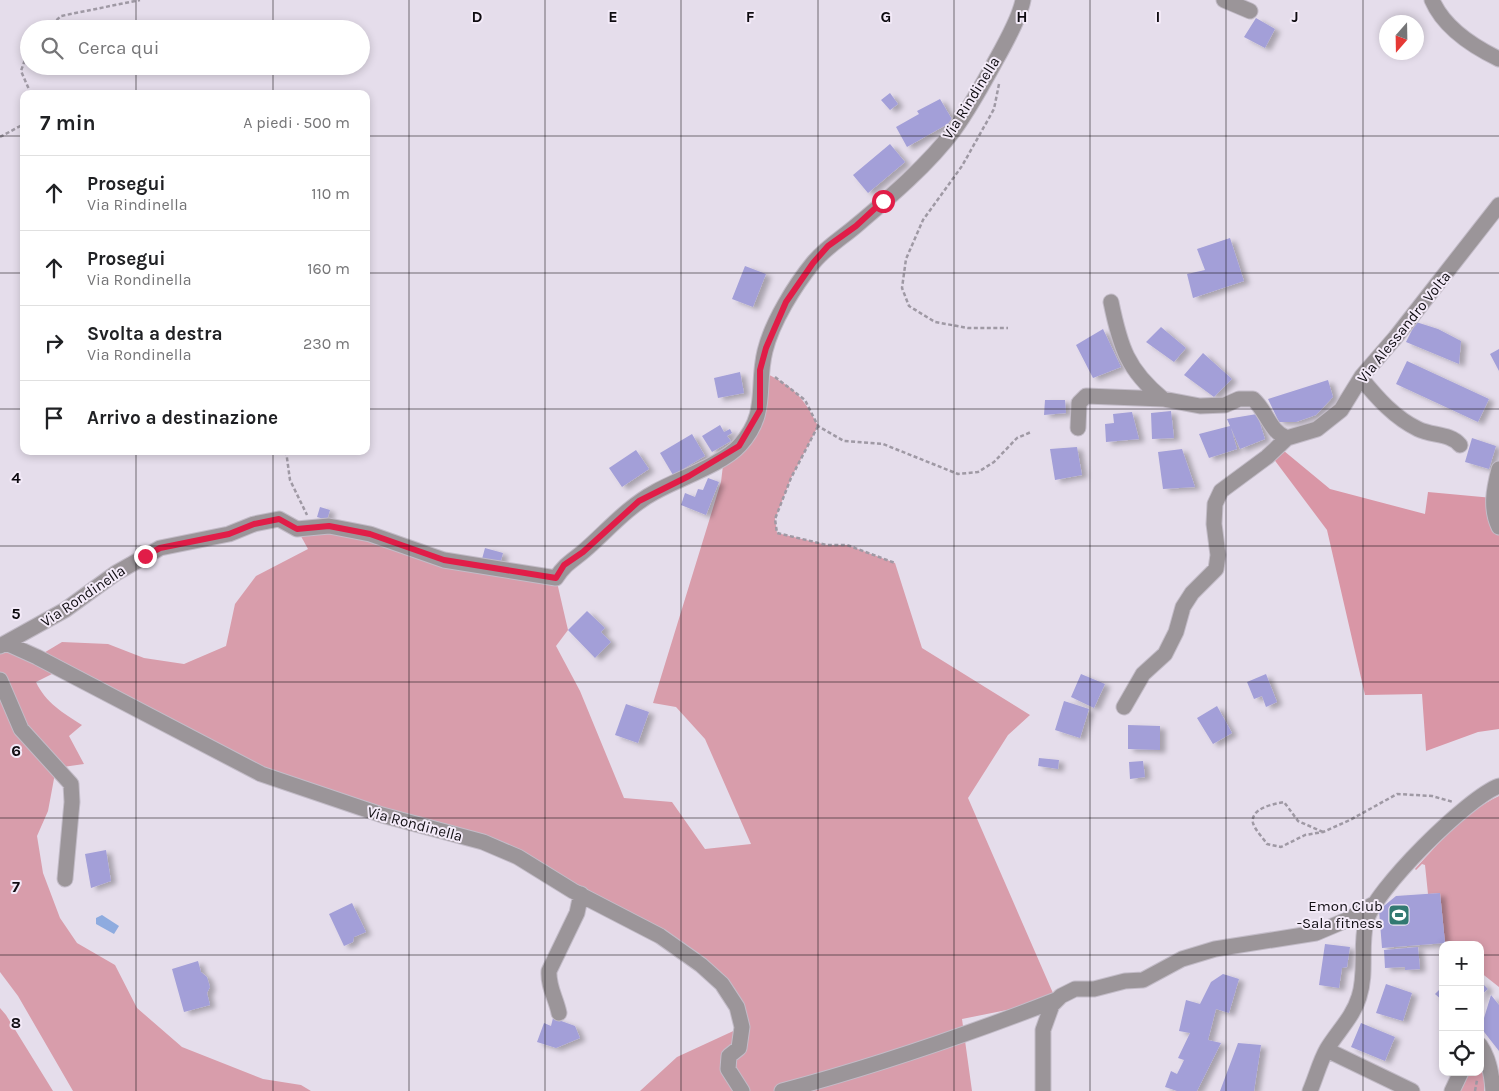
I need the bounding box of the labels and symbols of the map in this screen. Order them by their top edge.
text: D [472,7,483,26]
text: E [608,7,618,26]
text: F [746,7,755,26]
text: G [881,7,891,26]
text: H [1016,7,1028,26]
text: I [1156,7,1160,26]
text: J [1291,7,1299,26]
north arrow [1379,15,1424,60]
street label: Via Rindinella [938,53,1004,143]
route start [872,190,895,213]
street label: Via Alessandro Volta [1353,267,1455,387]
text: 4 [11,468,21,487]
route end [134,545,157,568]
street label: Via Rondinella [37,561,129,631]
text: 5 [11,604,21,623]
text: 6 [11,741,21,760]
street label: Via Rondinella [365,803,465,845]
text: 7 [12,877,20,896]
place label: Emon Club -Sala fitness [1297,897,1383,932]
sports icon: Emon Club -Sala fitness [1387,903,1411,927]
text: 8 [11,1013,21,1032]

